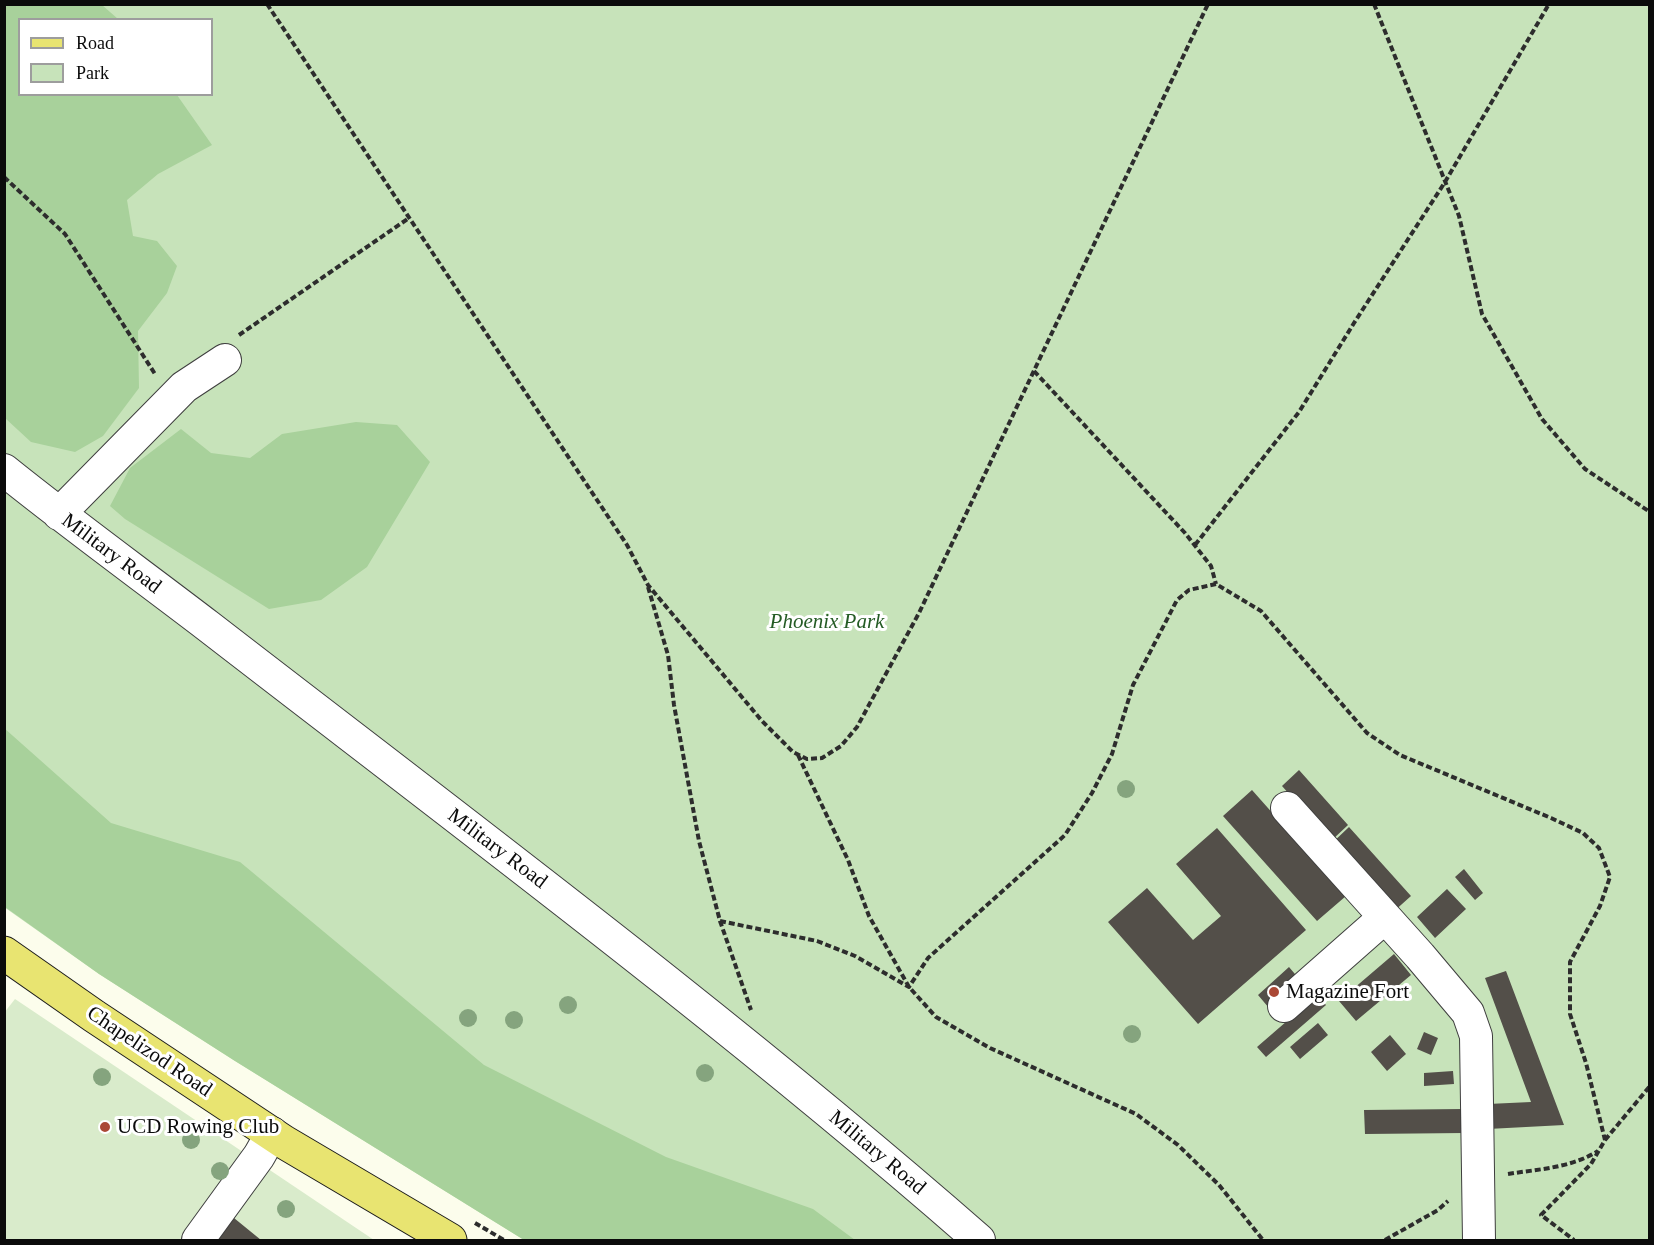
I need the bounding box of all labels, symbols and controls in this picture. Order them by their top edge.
legend [18,18,213,96]
text: Road [76,33,114,53]
text: Park [76,63,109,83]
street label: Military Road [56,508,166,600]
park label: Phoenix Park [770,609,884,635]
street label: Military Road [442,803,552,895]
place label: Magazine Fort [1286,979,1409,1005]
marker: Magazine Fort [1267,985,1281,999]
street label: Chapelizod Road [82,1001,216,1103]
street label: Military Road [824,1105,930,1201]
place label: UCD Rowing Club [117,1114,279,1140]
marker: UCD Rowing Club [98,1120,112,1134]

